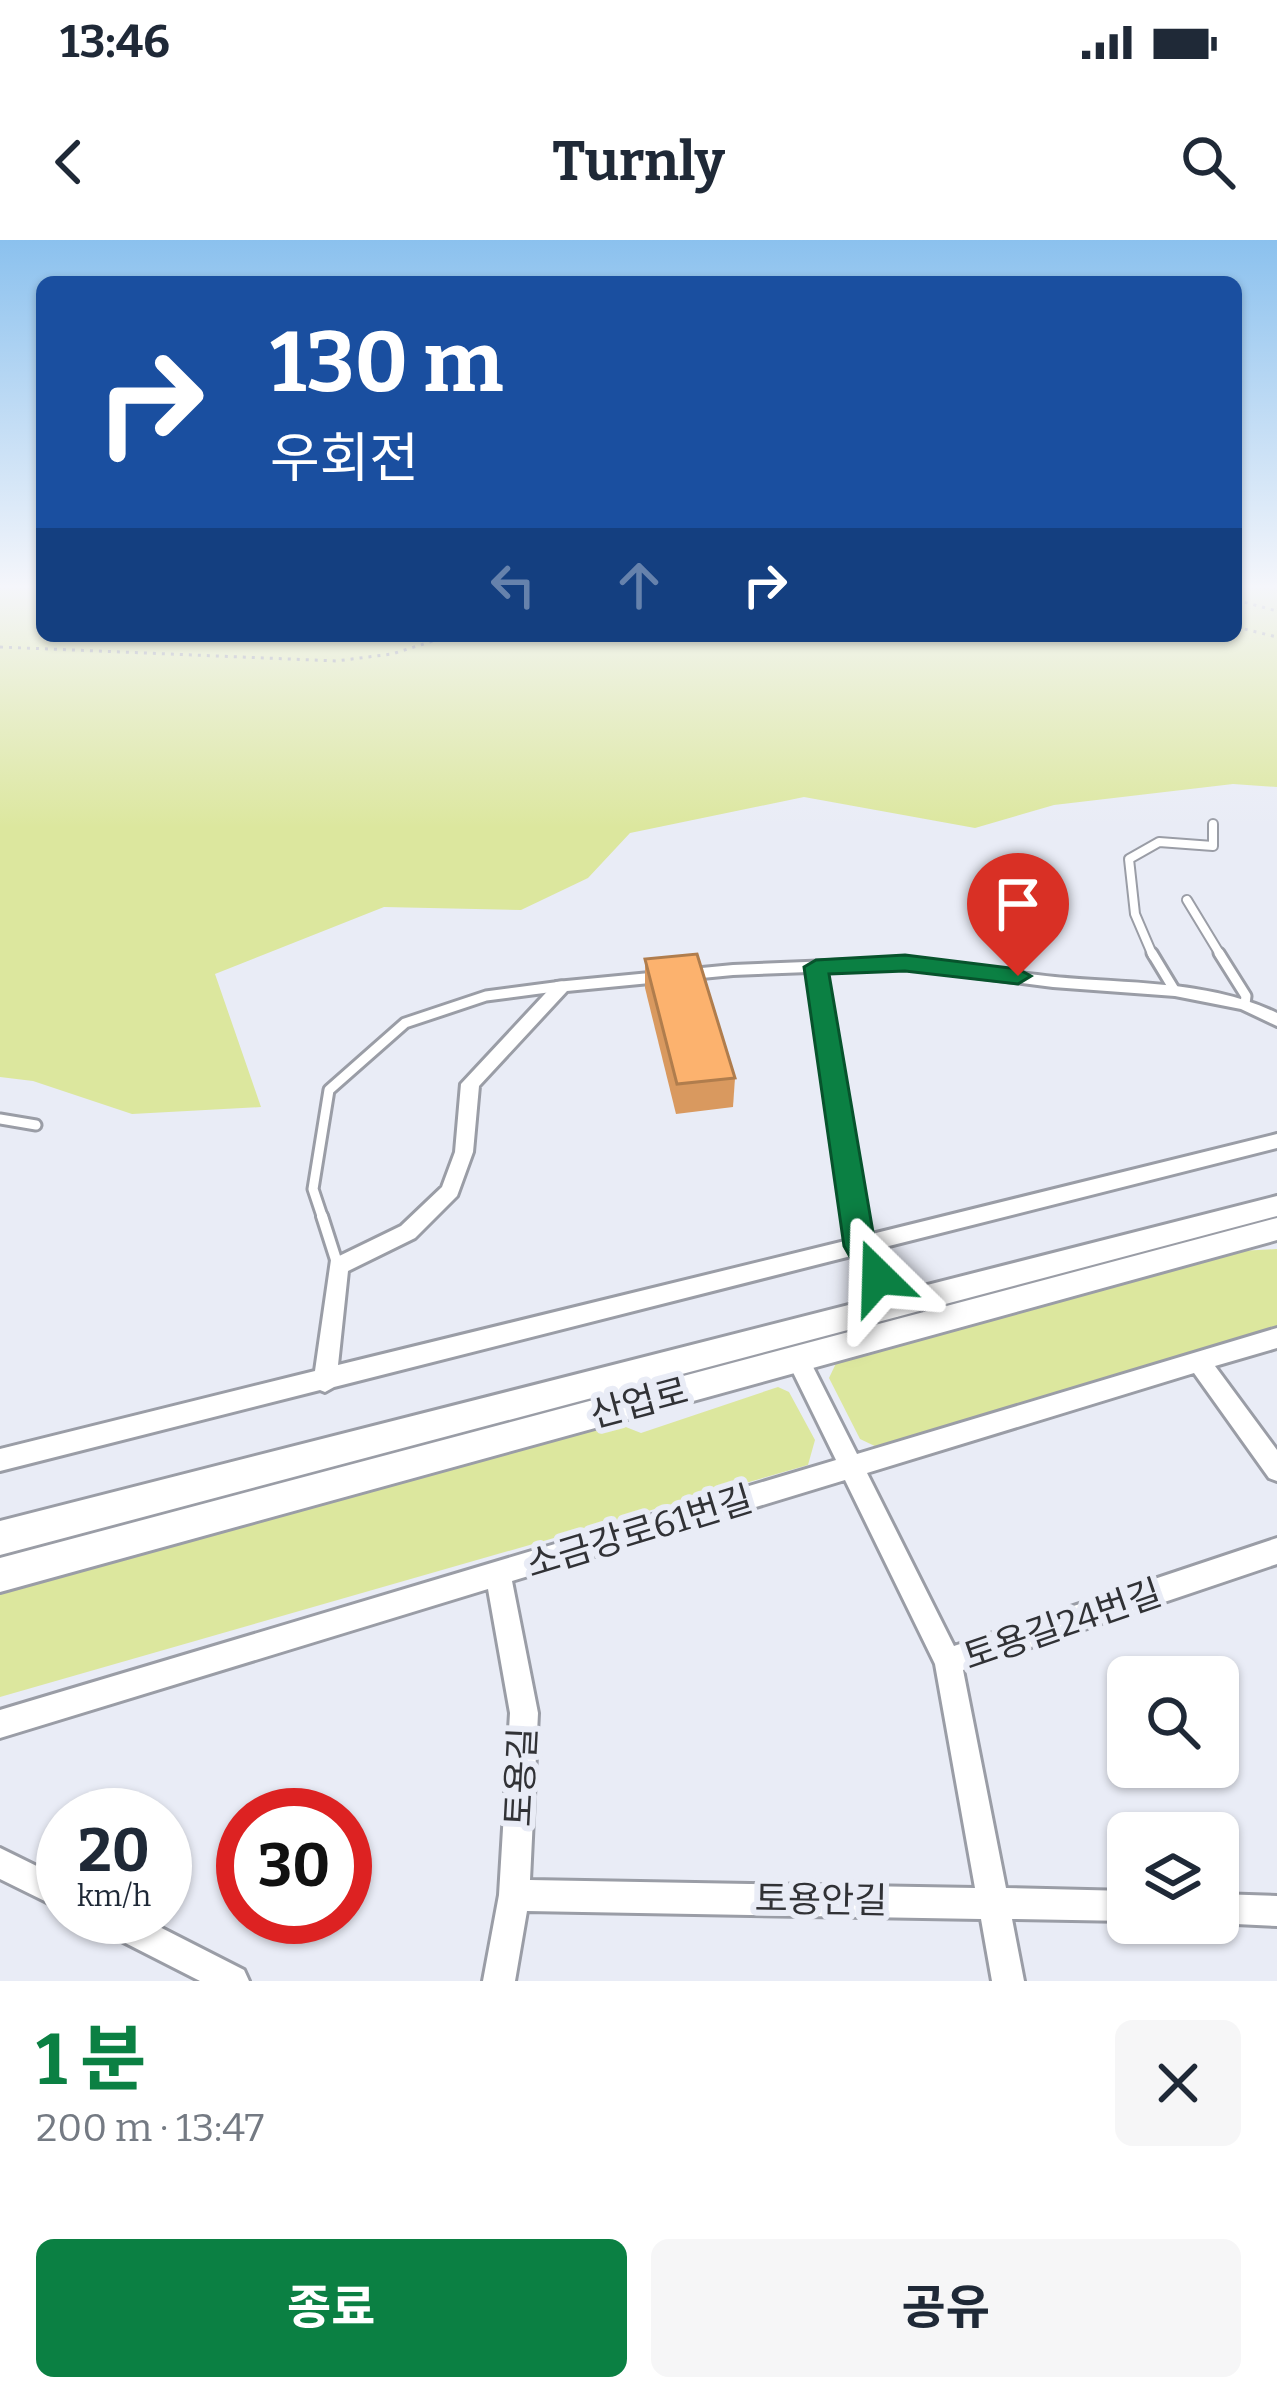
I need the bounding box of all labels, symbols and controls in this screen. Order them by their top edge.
text: 13:46 [60,15,170,69]
icon: back [36,129,102,195]
icon: search [1175,129,1241,195]
text: Turnly [552,130,725,194]
text: 130 m [270,312,503,413]
icon: right [72,324,228,480]
text: 우회전 [270,427,419,491]
icon: left [480,552,546,618]
icon: ahead [606,552,672,618]
icon: right [732,552,798,618]
pin [967,853,1069,976]
icon: arrive [985,871,1051,937]
position arrow [815,1214,941,1340]
street label: 산업로 [586,1369,693,1437]
street label: 소금강로61번길 [521,1477,758,1587]
street label: 토용길24번길 [958,1571,1167,1679]
map controls [1107,1656,1239,1944]
button: search [1107,1656,1239,1788]
street label: 토용길 [496,1726,546,1828]
speed limit sign: 30 [216,1788,372,1944]
button: layers [1107,1812,1239,1944]
text: 20 [78,1815,150,1887]
street label: 토용안길 [754,1877,888,1923]
text: km/h [77,1878,151,1914]
text: 1 분 [36,2017,146,2103]
button: close [1115,2020,1241,2146]
text: 200 m · 13:47 [36,2105,264,2151]
button: 종료 [36,2239,627,2377]
button: 공유 [651,2239,1241,2377]

